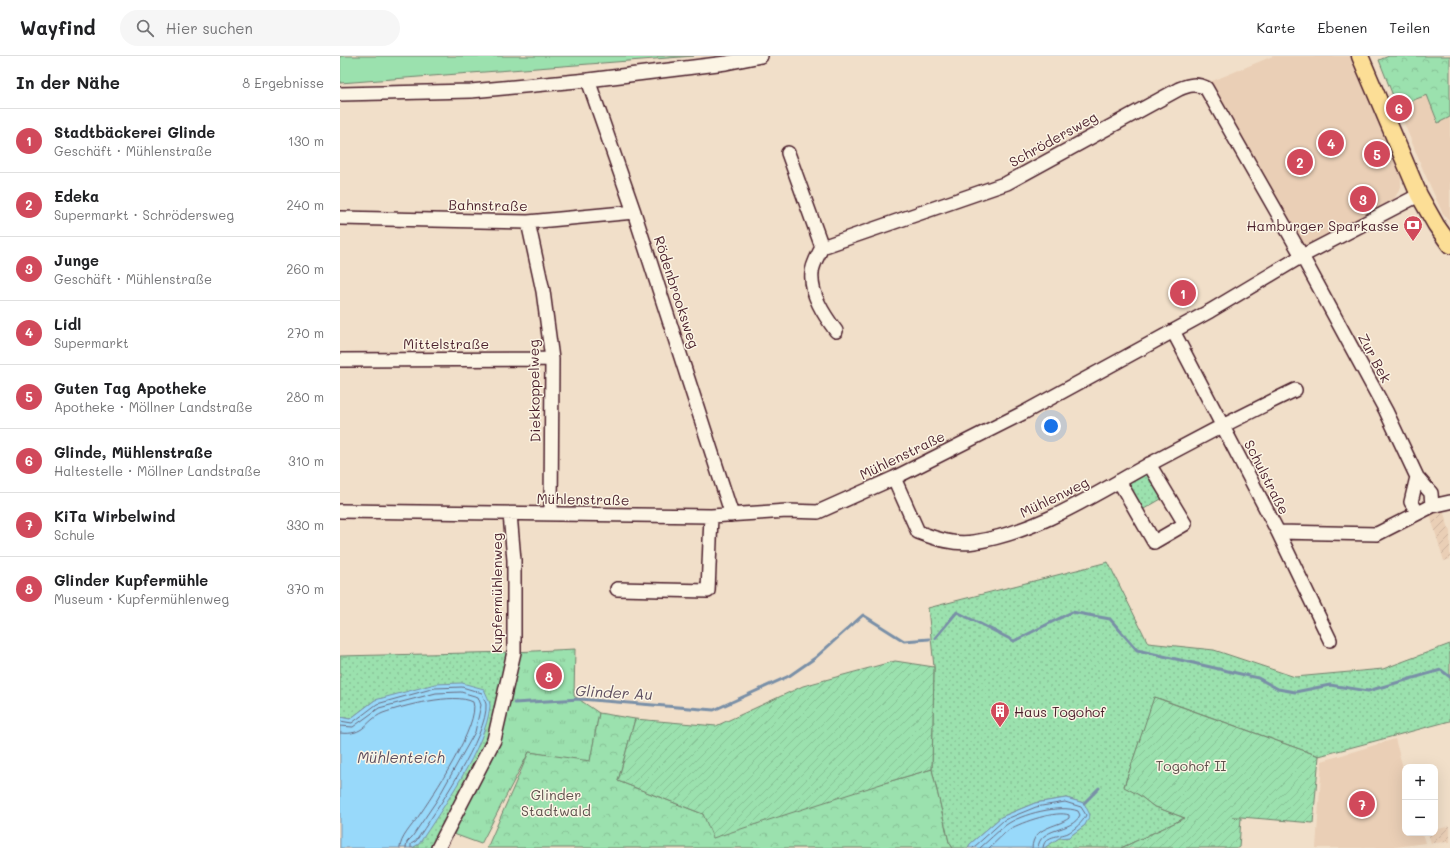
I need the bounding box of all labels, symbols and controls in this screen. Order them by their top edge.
search box [120,10,400,46]
text: Wayfind [20,15,96,40]
icon: search [134,17,156,39]
text: Hier suchen [166,18,253,38]
text: Karte [1256,18,1296,37]
text: Ebenen [1318,18,1367,37]
text: Teilen [1389,18,1430,37]
text: In der Nähe [16,71,120,93]
text: 8 Ergebnisse [242,74,324,91]
pin: 6 [1386,93,1412,123]
street label: Schrödersweg [1005,107,1101,171]
text: Stadtbäckerei Glinde [54,122,215,142]
pin: 4 [1318,128,1344,158]
text: 1 [26,132,32,149]
text: 130 m [288,132,324,149]
pin: 5 [1364,139,1390,169]
text: Geschäft · Mühlenstraße [54,142,212,159]
pin: 2 [1287,147,1313,177]
pin: 3 [1350,184,1376,214]
text: Edeka [54,186,99,206]
street label: Bahnstraße [448,195,528,215]
text: 2 [25,196,33,213]
text: 240 m [287,196,324,213]
text: Supermarkt · Schrödersweg [54,206,234,223]
bank icon: Hamburger Sparkasse [1402,214,1424,242]
place label: Hamburger Sparkasse [1247,216,1399,235]
street label: Rödenbrooksweg [650,233,704,351]
text: Junge [54,250,99,270]
text: 3 [25,260,33,277]
text: 260 m [286,260,324,277]
text: Geschäft · Mühlenstraße [54,270,212,287]
pin: 1 [1170,278,1196,308]
text: Lidl [54,314,81,334]
text: 4 [25,324,33,341]
text: 270 m [287,324,324,341]
street label: Zur Bek [1354,330,1396,386]
text: Supermarkt [54,334,129,351]
street label: Mittelstraße [403,334,489,353]
street label: Diekkoppelweg [524,339,544,443]
text: Guten Tag Apotheke [54,378,207,398]
text: 5 [25,388,33,405]
text: 280 m [286,388,324,405]
text: Apotheke · Möllner Landstraße [54,398,253,415]
your location [1041,416,1061,436]
street label: Mühlenstraße [856,426,948,484]
street label: Schulstraße [1240,436,1294,518]
text: Glinde, Mühlenstraße [54,442,212,462]
text: 6 [25,452,33,469]
text: 310 m [288,452,324,469]
text: Haltestelle · Möllner Landstraße [54,462,261,479]
street label: Mühlenweg [1016,472,1092,522]
street label: Mühlenstraße [536,489,630,509]
text: KiTa Wirbelwind [54,506,175,526]
text: 7 [25,516,33,533]
text: 330 m [286,516,324,533]
text: Schule [54,526,95,543]
street label: Kupfermühlenweg [487,533,506,653]
text: Glinder Kupfermühle [54,570,208,590]
text: 8 [25,580,33,597]
text: 370 m [287,580,324,597]
text: Museum · Kupfermühlenweg [54,590,229,607]
pin: 8 [536,661,562,691]
water label: Glinder Au [575,680,653,704]
building icon: Haus Togohof [989,700,1011,728]
place label: Haus Togohof [1014,702,1106,721]
water label: Mühlenteich [357,747,445,767]
park label: Togohof II [1156,756,1226,775]
map controls [1402,764,1438,836]
button: + [1402,764,1438,800]
park label: Glinder Stadtwald [521,785,591,820]
pin: 7 [1349,789,1375,819]
button: − [1402,800,1438,836]

